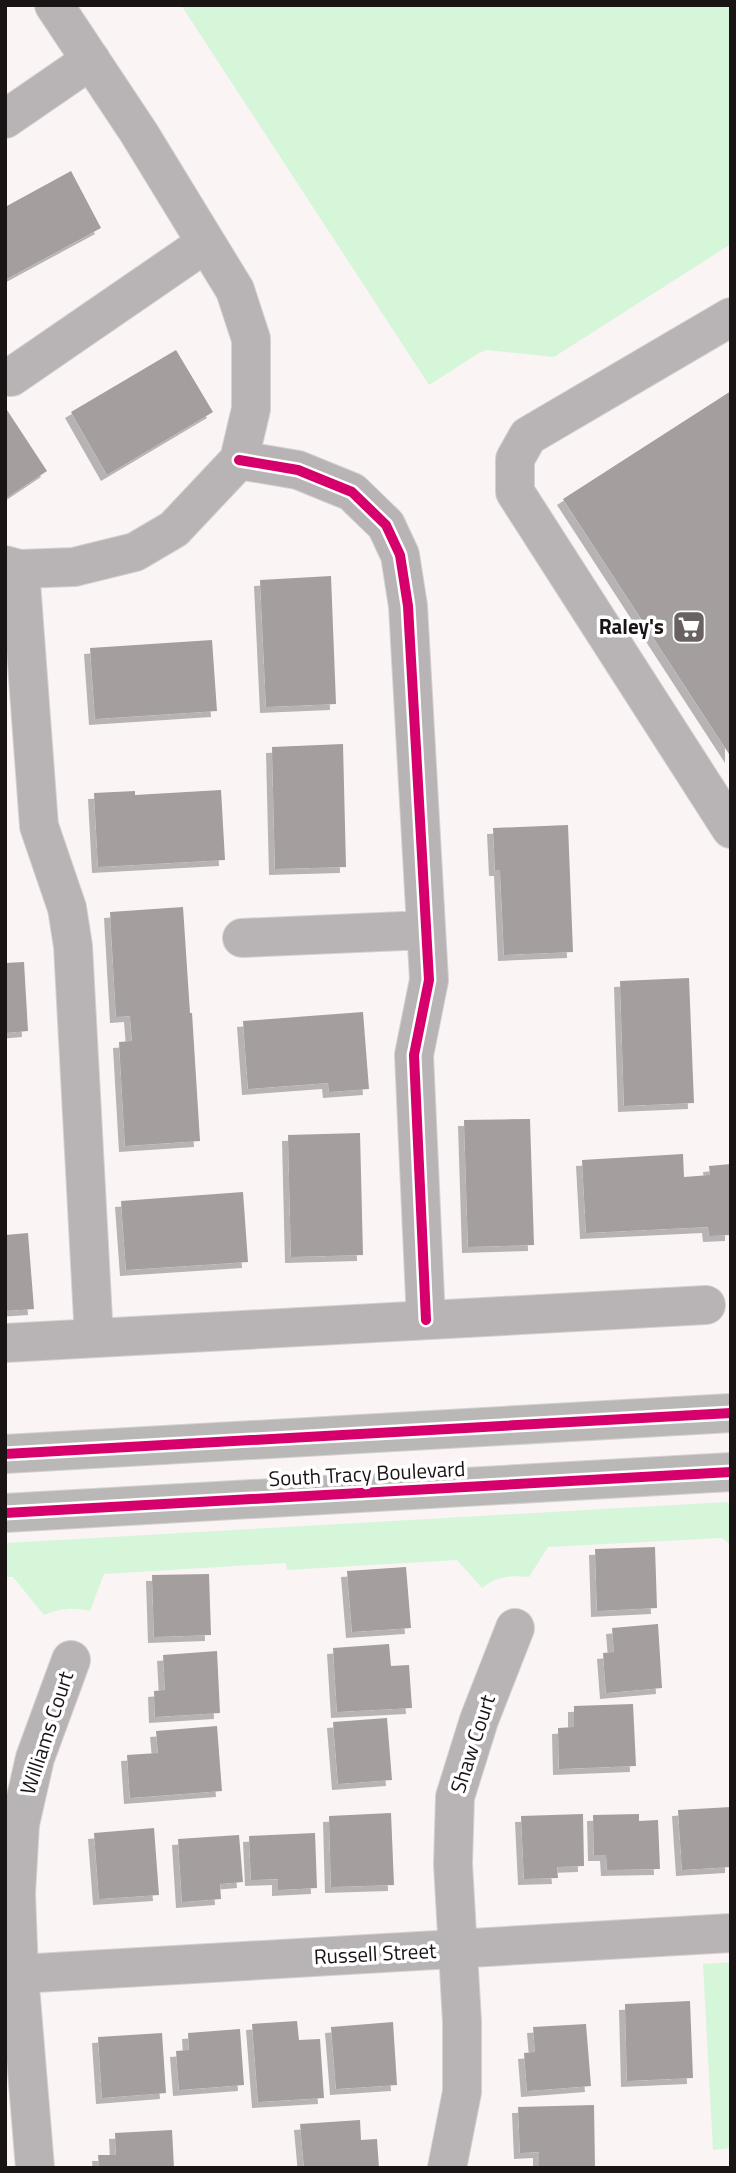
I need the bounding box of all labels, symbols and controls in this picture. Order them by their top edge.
supermarket icon: Raley's [670,608,708,646]
place label: Raley's [599,610,664,642]
street label: South Tracy Boulevard [268,1452,466,1494]
street label: Williams Court [11,1666,81,1799]
street label: Shaw Court [441,1690,503,1797]
street label: Russell Street [313,1934,438,1972]

